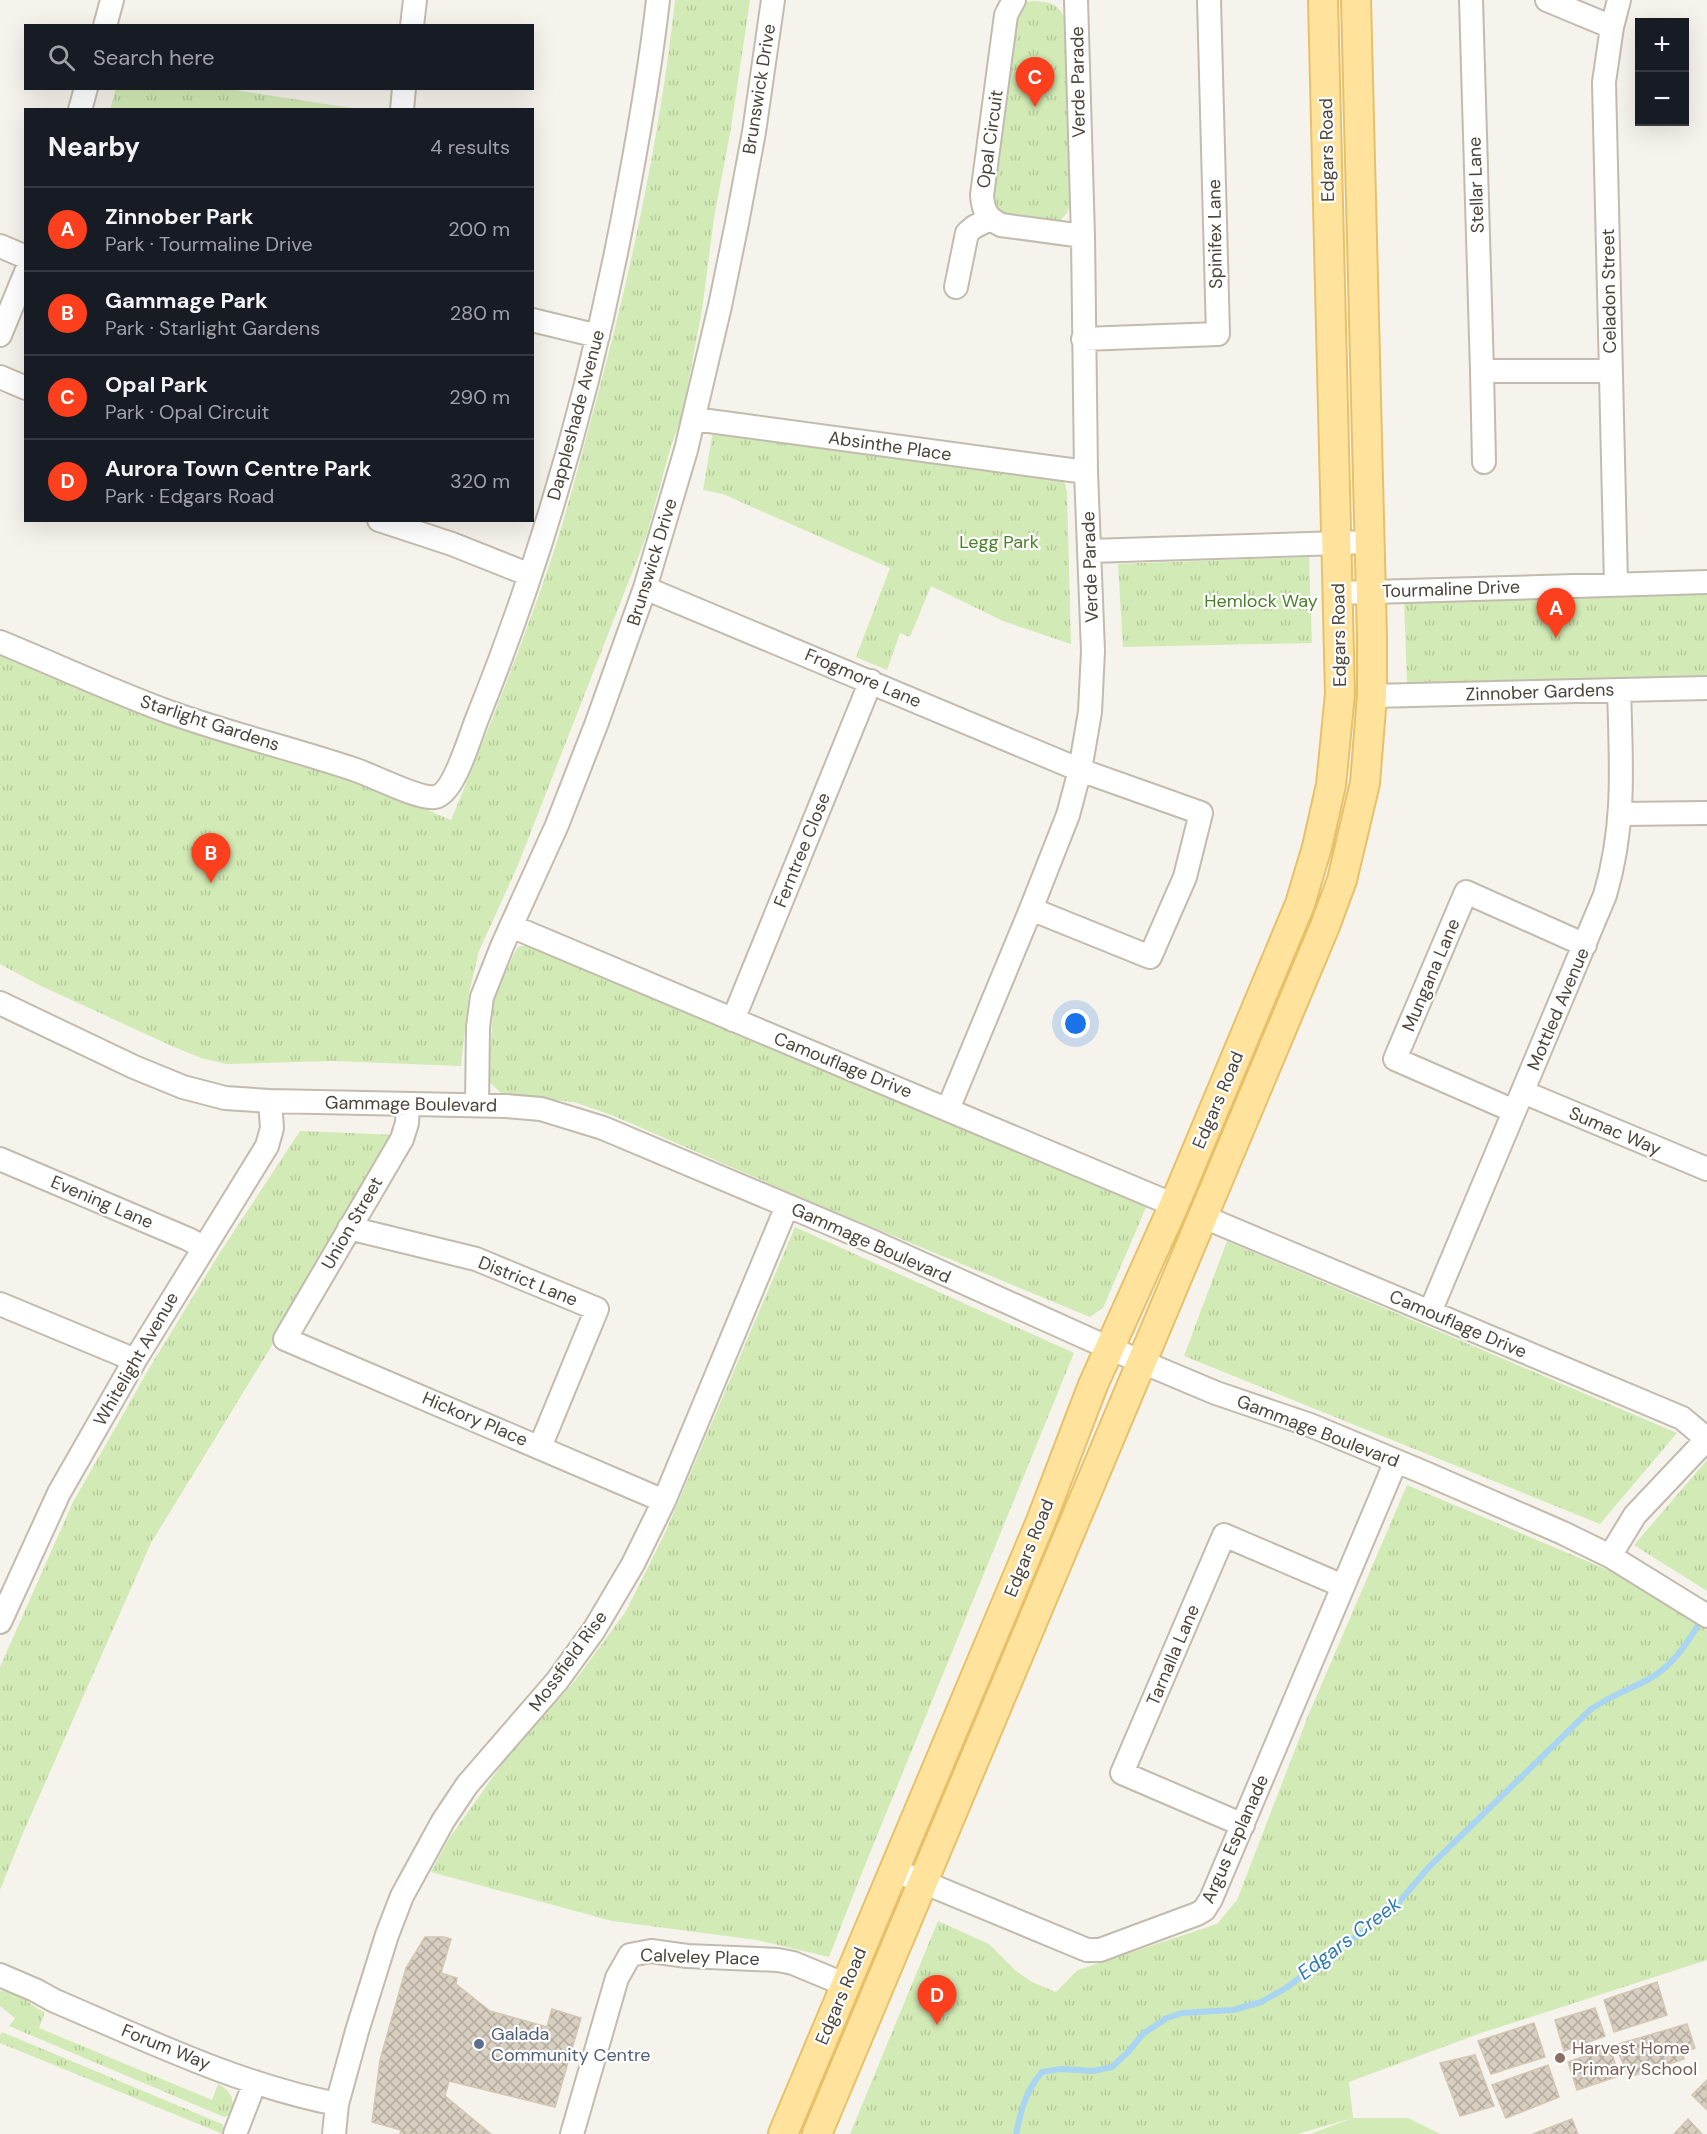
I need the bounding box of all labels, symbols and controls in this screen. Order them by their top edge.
map controls [1635,18,1689,126]
button: + [1635,18,1689,72]
street label: Brunswick Drive [737,22,781,156]
search box [24,24,534,90]
street label: Verde Parade [1065,26,1091,138]
icon: search [45,41,78,74]
text: Search here [93,43,214,72]
pin: C [1016,57,1054,107]
button: − [1635,72,1689,126]
street label: Opal Circuit [971,88,1009,190]
street label: Edgars Road [1314,98,1340,202]
text: Nearby [48,130,140,164]
text: 4 results [430,134,510,160]
street label: Stellar Lane [1462,136,1490,234]
street label: Spinifex Lane [1202,179,1228,289]
text: Zinnober Park [105,202,254,231]
text: A [60,216,75,242]
text: 200 m [448,216,510,242]
street label: Celadon Street [1596,228,1622,354]
text: Park · Tourmaline Drive [105,231,313,257]
text: Gammage Park [105,286,268,315]
text: B [61,300,74,326]
text: 280 m [450,300,510,326]
text: Park · Starlight Gardens [105,315,320,341]
street label: Dappleshade Avenue [542,327,610,503]
text: Opal Park [105,370,208,399]
text: C [60,384,75,410]
text: 290 m [449,384,510,410]
text: Park · Opal Circuit [105,399,269,425]
street label: Absinthe Place [827,425,953,467]
text: Aurora Town Centre Park [105,454,371,483]
text: D [60,468,75,494]
text: 320 m [450,468,510,494]
text: Park · Edgars Road [105,483,274,509]
street label: Brunswick Drive [621,496,683,628]
street label: Verde Parade [1076,511,1104,623]
park label: Legg Park [959,530,1039,554]
street label: Tourmaline Drive [1381,575,1521,603]
street label: Edgars Road [1326,583,1352,687]
pin: A [1536,588,1576,638]
park label: Hemlock Way [1204,589,1318,613]
street label: Frogmore Lane [801,643,925,713]
street label: Zinnober Gardens [1465,677,1615,707]
street label: Starlight Gardens [137,689,283,757]
street label: Ferntree Close [768,789,836,911]
pin: B [192,834,230,883]
street label: Mungana Lane [1396,915,1466,1035]
street label: Mottled Avenue [1521,944,1595,1074]
your location [1061,1009,1090,1038]
street label: Camouflage Drive [770,1026,916,1104]
street label: Edgars Road [1187,1048,1249,1152]
street label: Gammage Boulevard [325,1090,497,1118]
street label: Sumac Way [1565,1101,1665,1161]
street label: Evening Lane [47,1170,157,1234]
street label: Union Street [316,1172,388,1274]
street label: Gammage Boulevard [787,1197,955,1289]
street label: District Lane [475,1250,581,1312]
street label: Camouflage Drive [1386,1284,1530,1364]
street label: Whitelight Avenue [88,1288,184,1430]
street label: Hickory Place [419,1386,531,1452]
street label: Gammage Boulevard [1233,1389,1403,1473]
street label: Edgars Road [998,1495,1060,1601]
street label: Tarnalla Lane [1141,1601,1205,1709]
street label: Mossfield Rise [523,1606,613,1716]
street label: Argus Esplanade [1196,1771,1274,1907]
water label: Edgars Creek [1292,1890,1407,1985]
street label: Calveley Place [640,1943,760,1971]
street label: Edgars Road [810,1944,872,2048]
pin: D [918,1976,956,2025]
street label: Forum Way [118,2018,214,2076]
place label: Galada Community Centre [491,2022,651,2067]
place label: Harvest Home Primary School [1572,2036,1697,2081]
marker: Galada Community Centre [472,2037,486,2051]
marker: Harvest Home Primary School [1553,2051,1567,2065]

